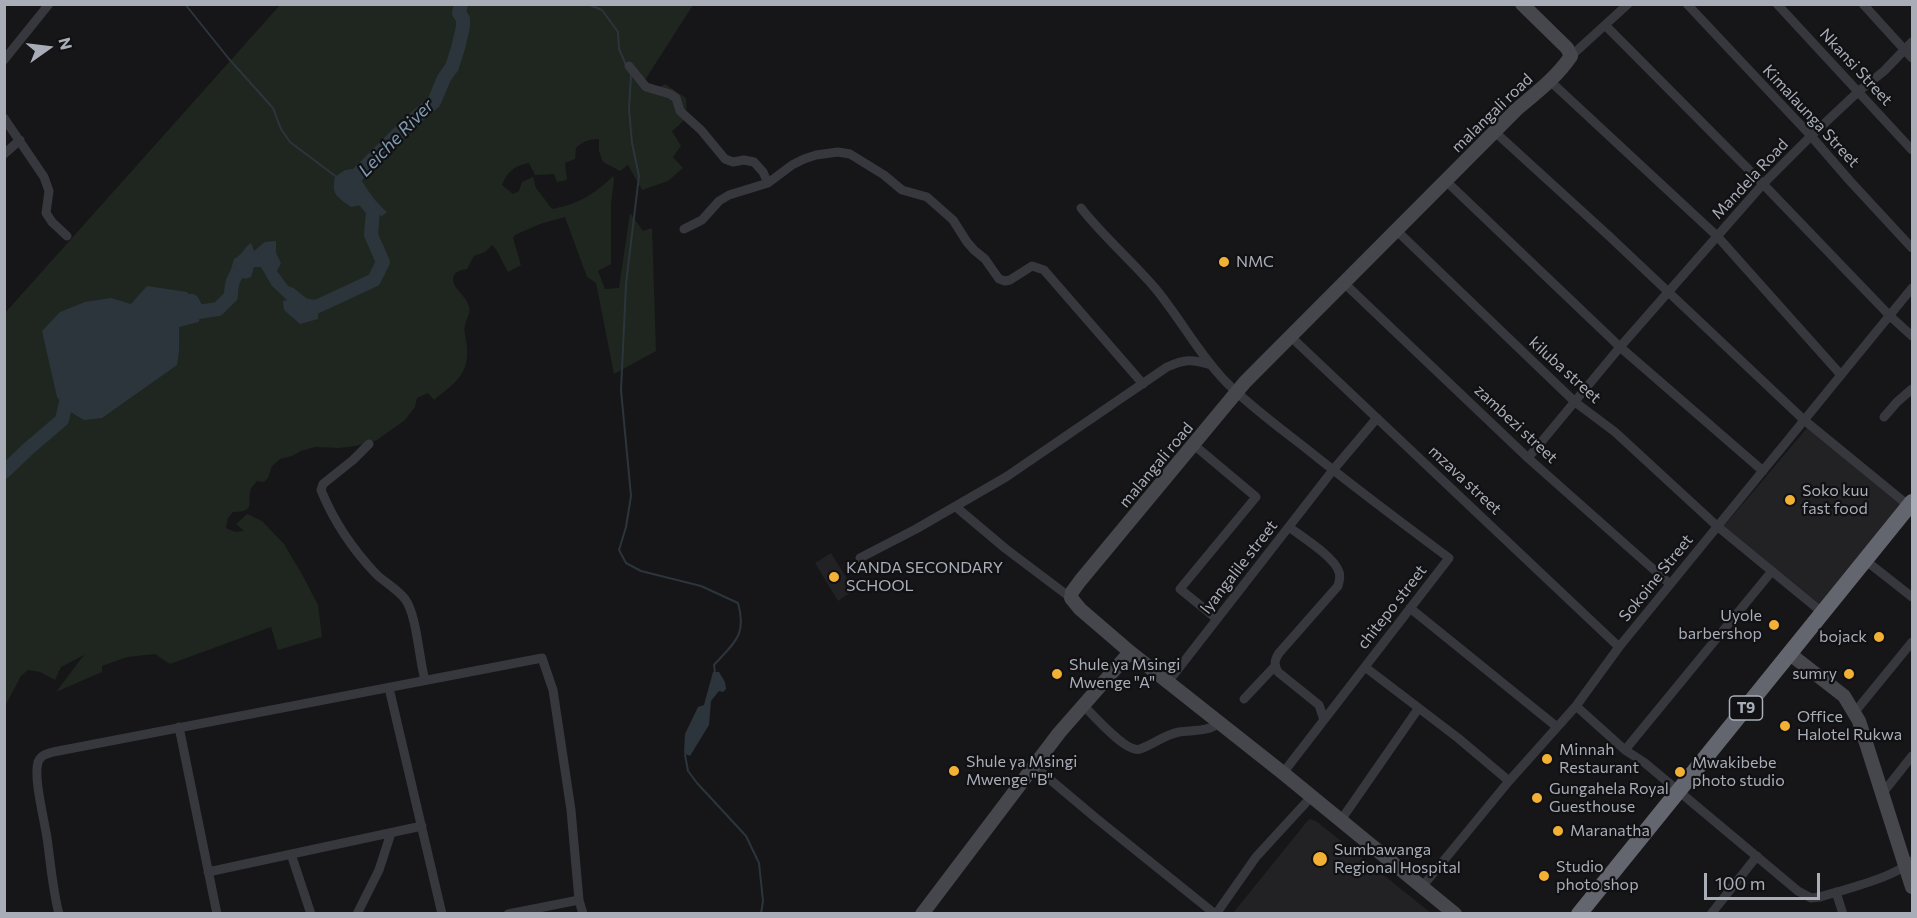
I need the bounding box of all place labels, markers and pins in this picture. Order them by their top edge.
place label: NMC [1236,252,1274,272]
marker: NMC [1217,255,1231,269]
place label: Soko kuu fast food [1802,481,1868,519]
marker: Soko kuu fast food [1783,493,1797,507]
place label: KANDA SECONDARY SCHOOL [846,558,1003,596]
marker: KANDA SECONDARY SCHOOL [827,570,841,584]
place label: Uyole barbershop [1678,606,1762,644]
marker: Uyole barbershop [1767,618,1781,632]
place label: bojack [1819,627,1867,647]
marker: bojack [1872,630,1886,644]
place label: Shule ya Msingi Mwenge "A" [1069,655,1180,693]
place label: sumry [1792,664,1837,684]
marker: Shule ya Msingi Mwenge "A" [1050,667,1064,681]
marker: sumry [1842,667,1856,681]
place label: Office Halotel Rukwa [1797,707,1902,745]
marker: Office Halotel Rukwa [1778,719,1792,733]
place label: Minnah Restaurant [1559,740,1639,778]
place label: Shule ya Msingi Mwenge "B" [966,752,1077,790]
marker: Minnah Restaurant [1540,752,1554,766]
place label: Mwakibebe photo studio [1692,753,1785,791]
marker: Shule ya Msingi Mwenge "B" [947,764,961,778]
marker: Mwakibebe photo studio [1673,765,1687,779]
place label: Gungahela Royal Guesthouse [1549,779,1669,817]
marker: Gungahela Royal Guesthouse [1530,791,1544,805]
place label: Maranatha [1570,821,1650,841]
marker: Maranatha [1551,824,1565,838]
place label: Sumbawanga Regional Hospital [1334,840,1461,878]
marker: Sumbawanga Regional Hospital [1311,850,1329,868]
place label: Studio photo shop [1556,857,1639,895]
marker: Studio photo shop [1537,869,1551,883]

